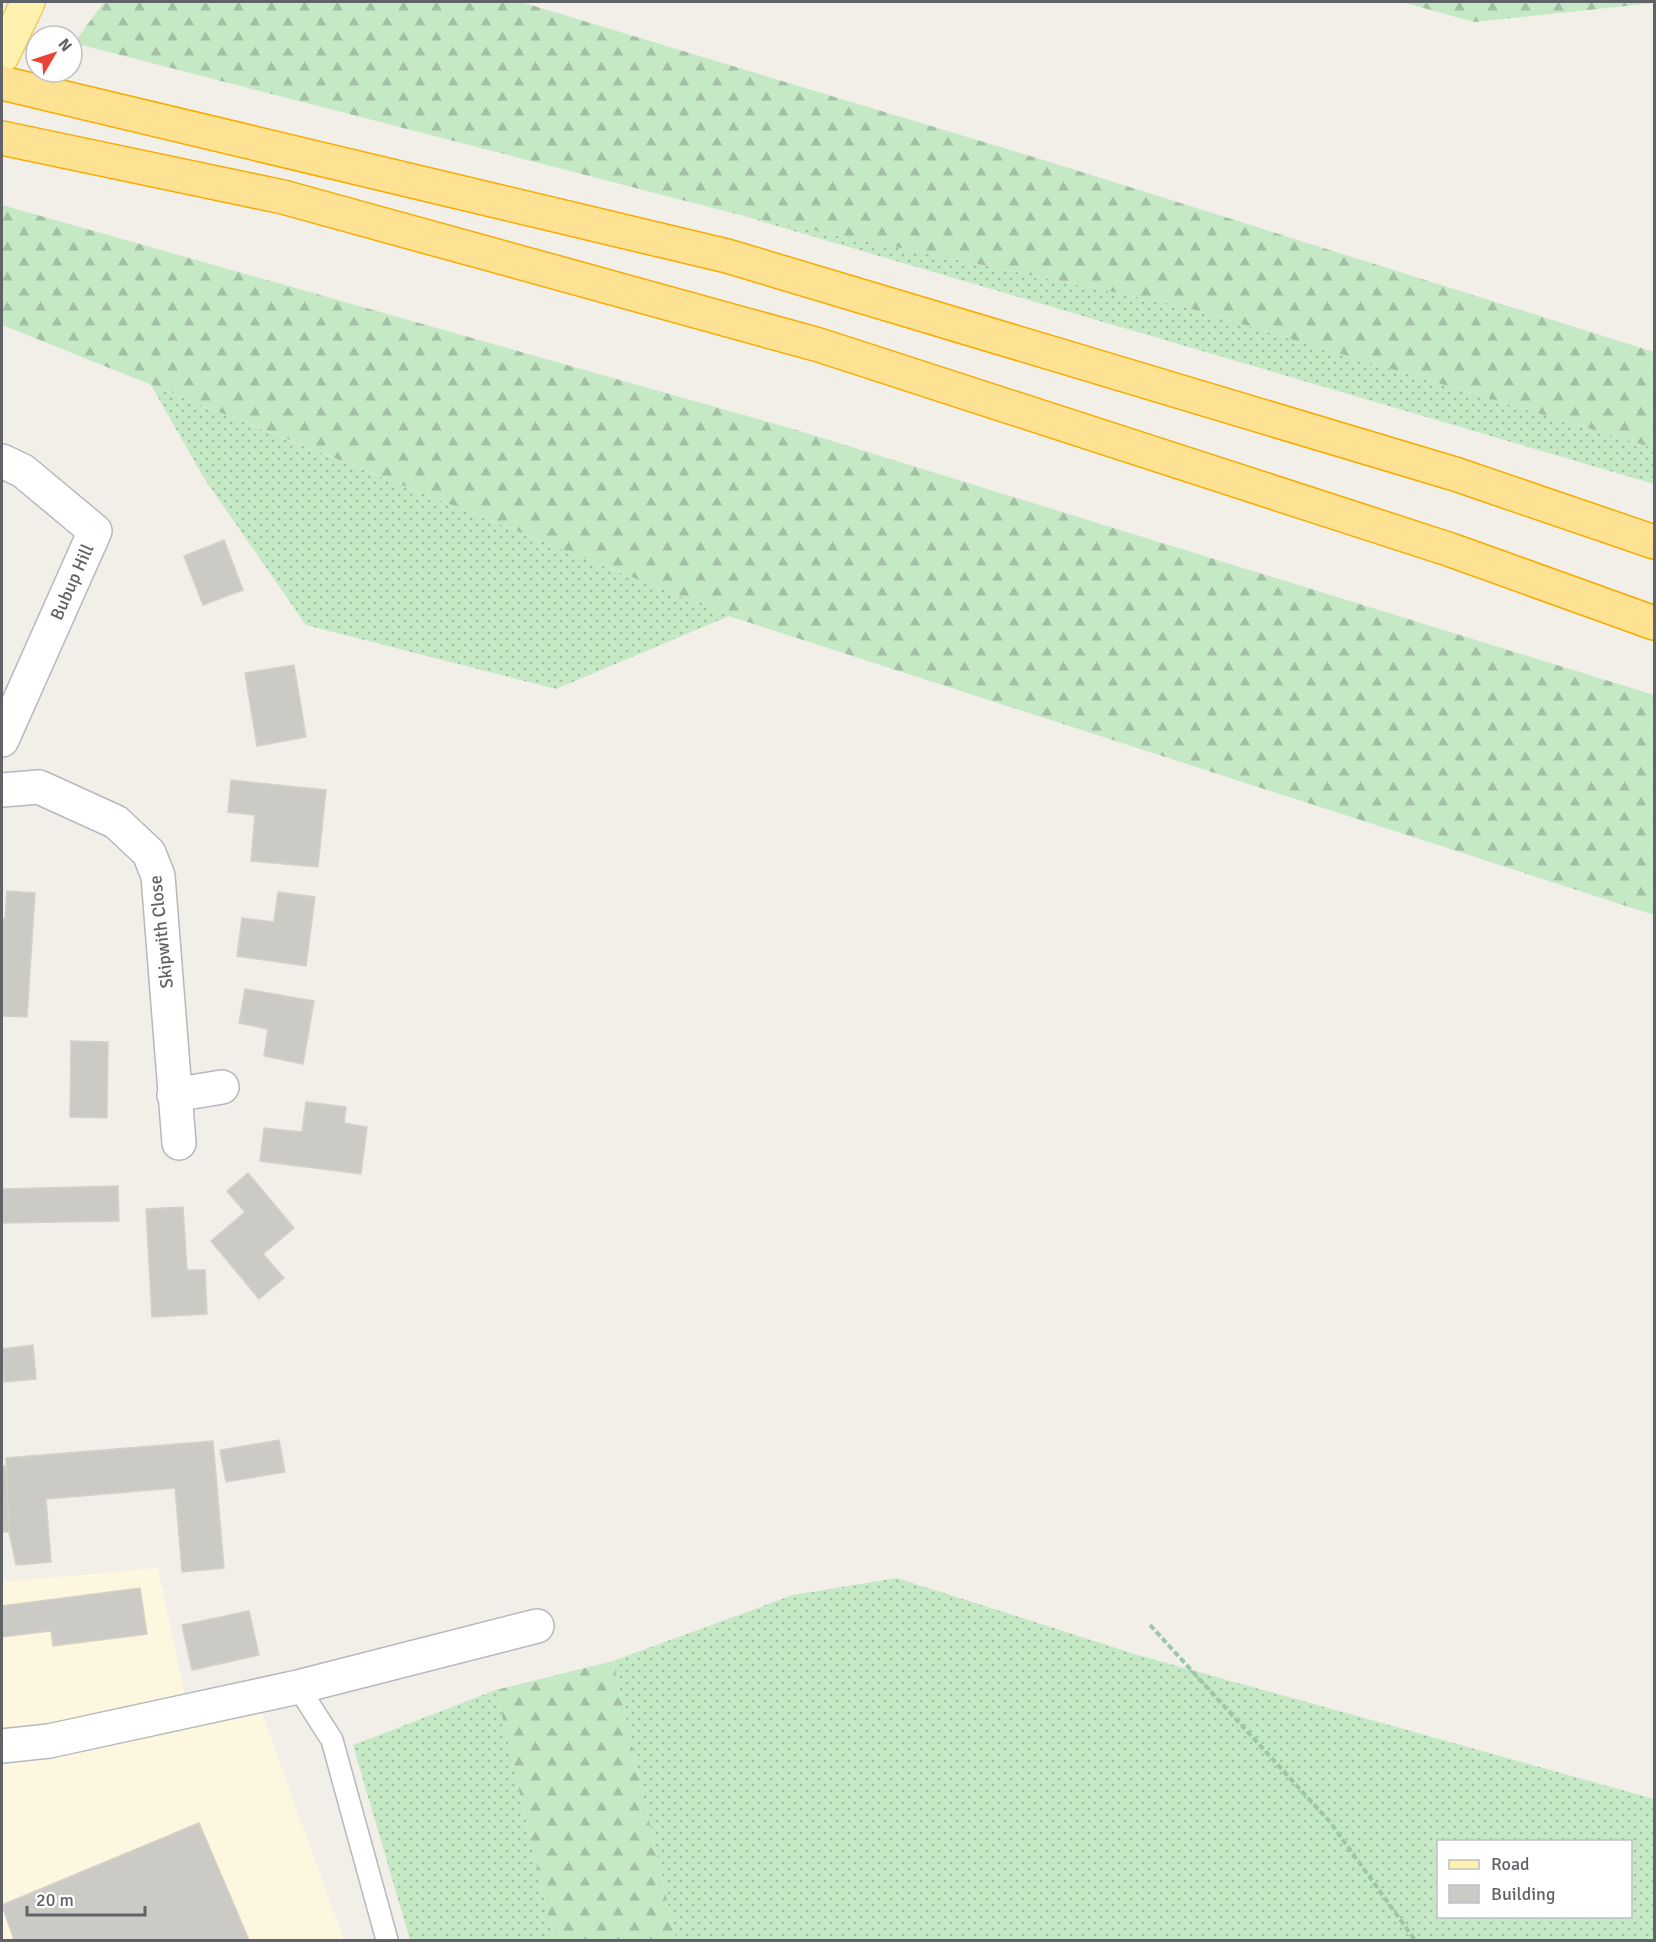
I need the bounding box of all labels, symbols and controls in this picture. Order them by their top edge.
north arrow [24,24,84,84]
text: N [54,35,76,56]
street label: Bubup Hill [45,541,99,623]
street label: Skipwith Close [144,874,178,990]
legend [1437,1840,1632,1918]
text: Road [1491,1853,1530,1875]
scale bar [27,1879,146,1917]
text: Building [1491,1883,1555,1905]
text: 20 m [36,1889,74,1911]

